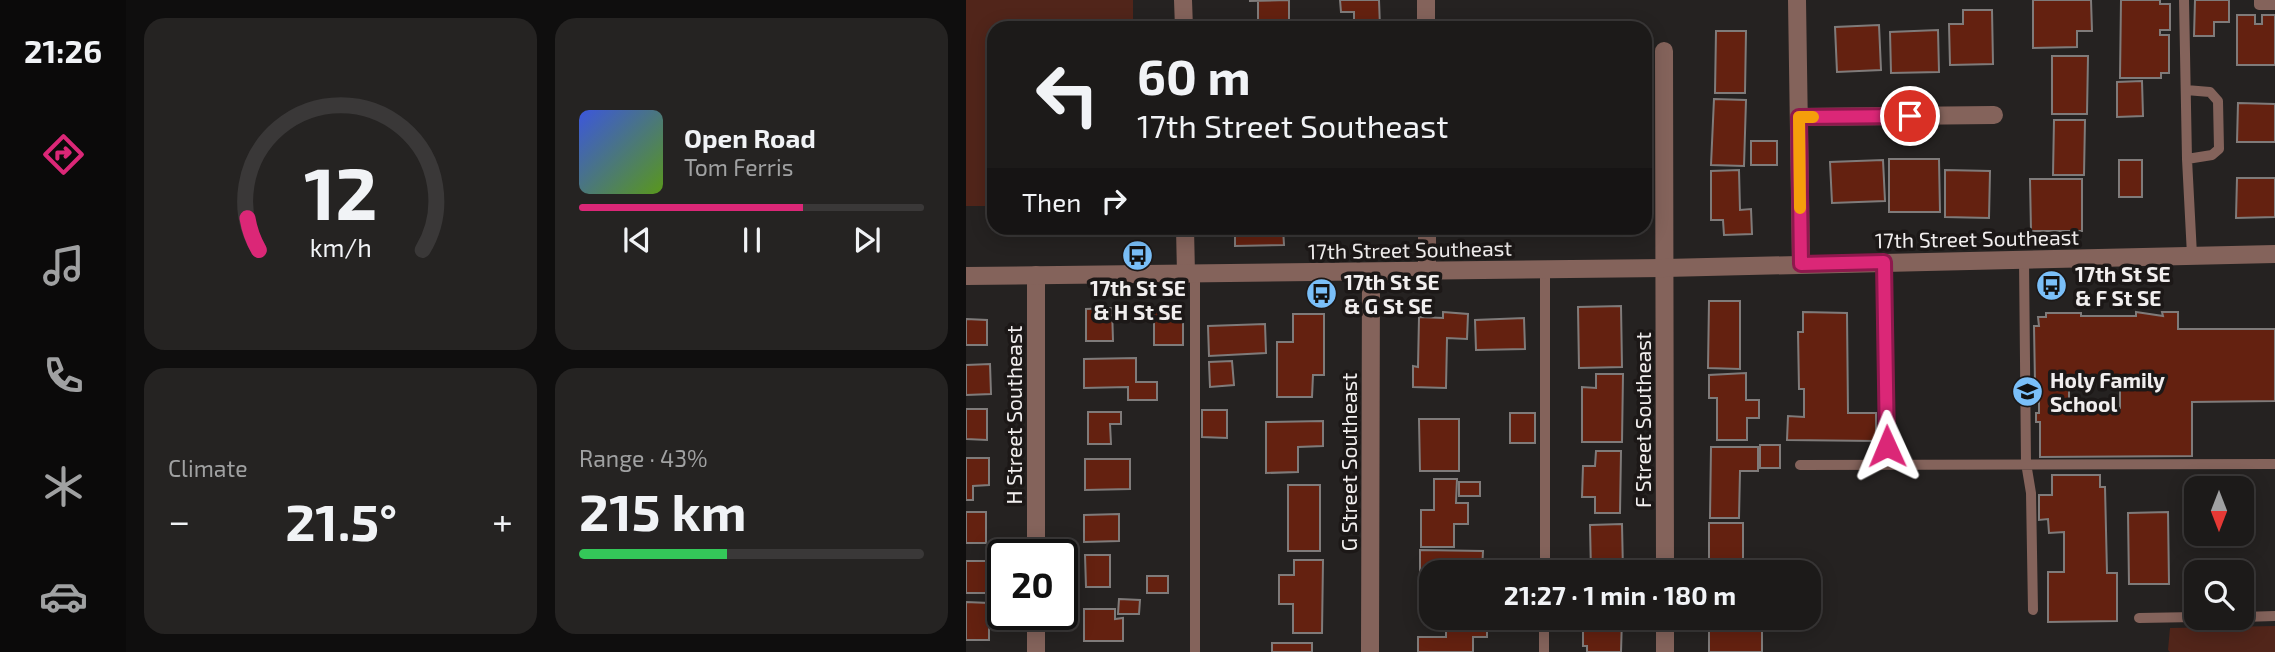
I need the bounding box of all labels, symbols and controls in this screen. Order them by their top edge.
text: 21:26 [24,31,102,69]
text: 60 m [1137,46,1251,105]
icon: left [1022,49,1113,140]
pin [1880,86,1940,146]
icon: arrive [1891,97,1929,135]
text: 17th Street Southeast [1137,106,1448,144]
text: Open Road [684,122,816,153]
icon: directions [39,130,88,179]
text: 12 [304,148,377,236]
text: Tom Ferris [684,153,793,181]
icon: right [1095,182,1133,220]
text: Then [1022,186,1081,217]
icon: previous [618,221,656,259]
icon: pause [733,221,771,259]
icon: next [848,221,886,259]
street label: 17th Street Southeast [1875,224,2079,252]
text: km/h [309,232,372,262]
street label: 17th Street Southeast [1308,235,1512,263]
bus stop icon: 17th St SE & H St SE [1121,238,1155,272]
icon: music [39,241,88,290]
place label: 17th St SE & F St SE [2075,261,2171,310]
bus stop icon: 17th St SE & F St SE [2035,268,2069,302]
place label: 17th St SE & G St SE [1344,269,1440,318]
place label: 17th St SE & H St SE [1090,275,1186,324]
bus stop icon: 17th St SE & G St SE [1304,276,1338,310]
street label: H Street Southeast [1001,325,1026,505]
street label: F Street Southeast [1630,332,1655,508]
icon: phone [39,351,88,400]
place label: Holy Family School [2050,367,2165,416]
street label: G Street Southeast [1336,373,1361,551]
school or university icon: Holy Family School [2010,374,2044,408]
position arrow [1850,409,1924,483]
text: Range · 43% [579,444,707,472]
text: Climate [168,454,248,482]
icon: climate [39,462,88,511]
north arrow [2184,476,2254,546]
map controls [2184,476,2254,630]
text: 215 km [579,479,747,541]
text: 21.5° [285,489,397,551]
text: − [168,497,190,543]
text: + [492,497,513,543]
speed limit sign: 20 [987,539,1078,630]
button: search [2184,560,2254,630]
icon: car [39,572,88,621]
text: 21:27 · 1 min · 180 m [1504,579,1736,610]

